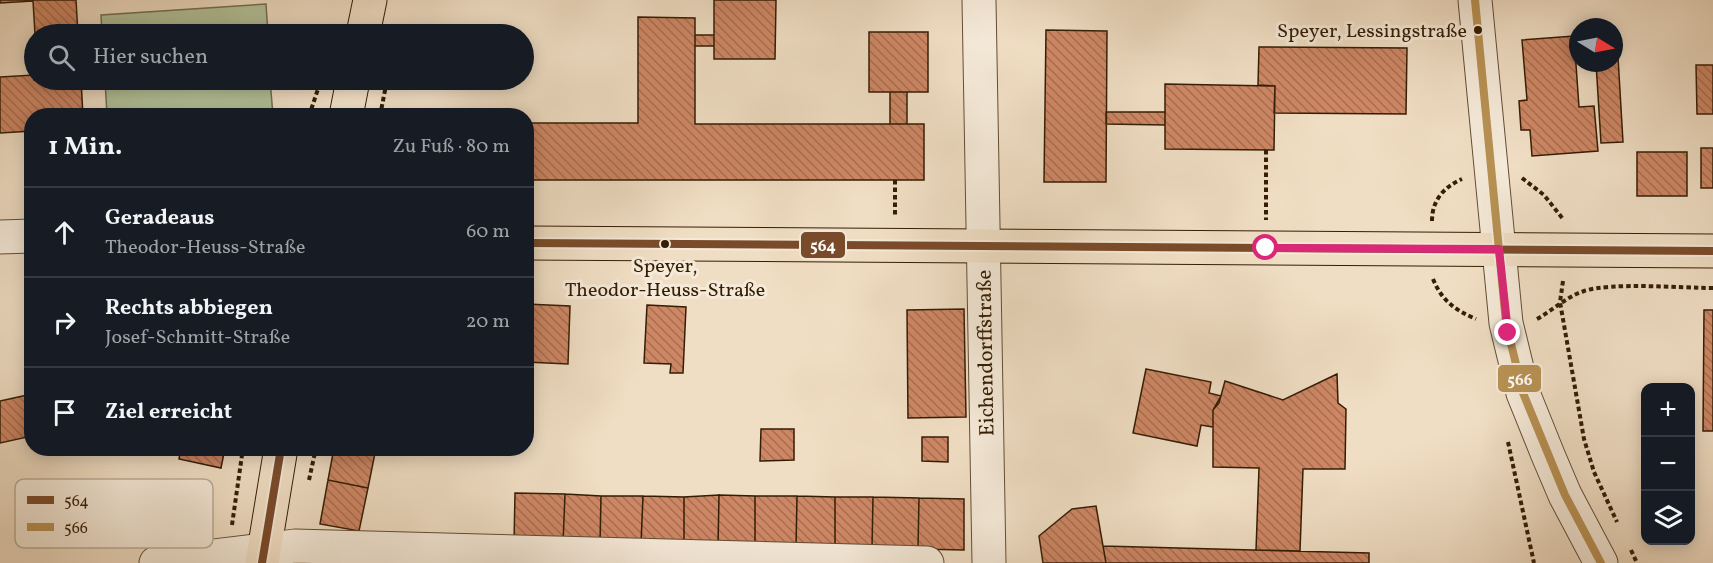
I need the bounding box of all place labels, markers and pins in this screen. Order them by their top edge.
place label: Speyer, Lessingstraße [1277,18,1467,46]
marker: Speyer, Lessingstraße [1472,24,1484,36]
marker: Speyer, Theodor-Heuss-Straße [659,238,671,250]
place label: Speyer, Theodor-Heuss-Straße [565,253,765,305]

